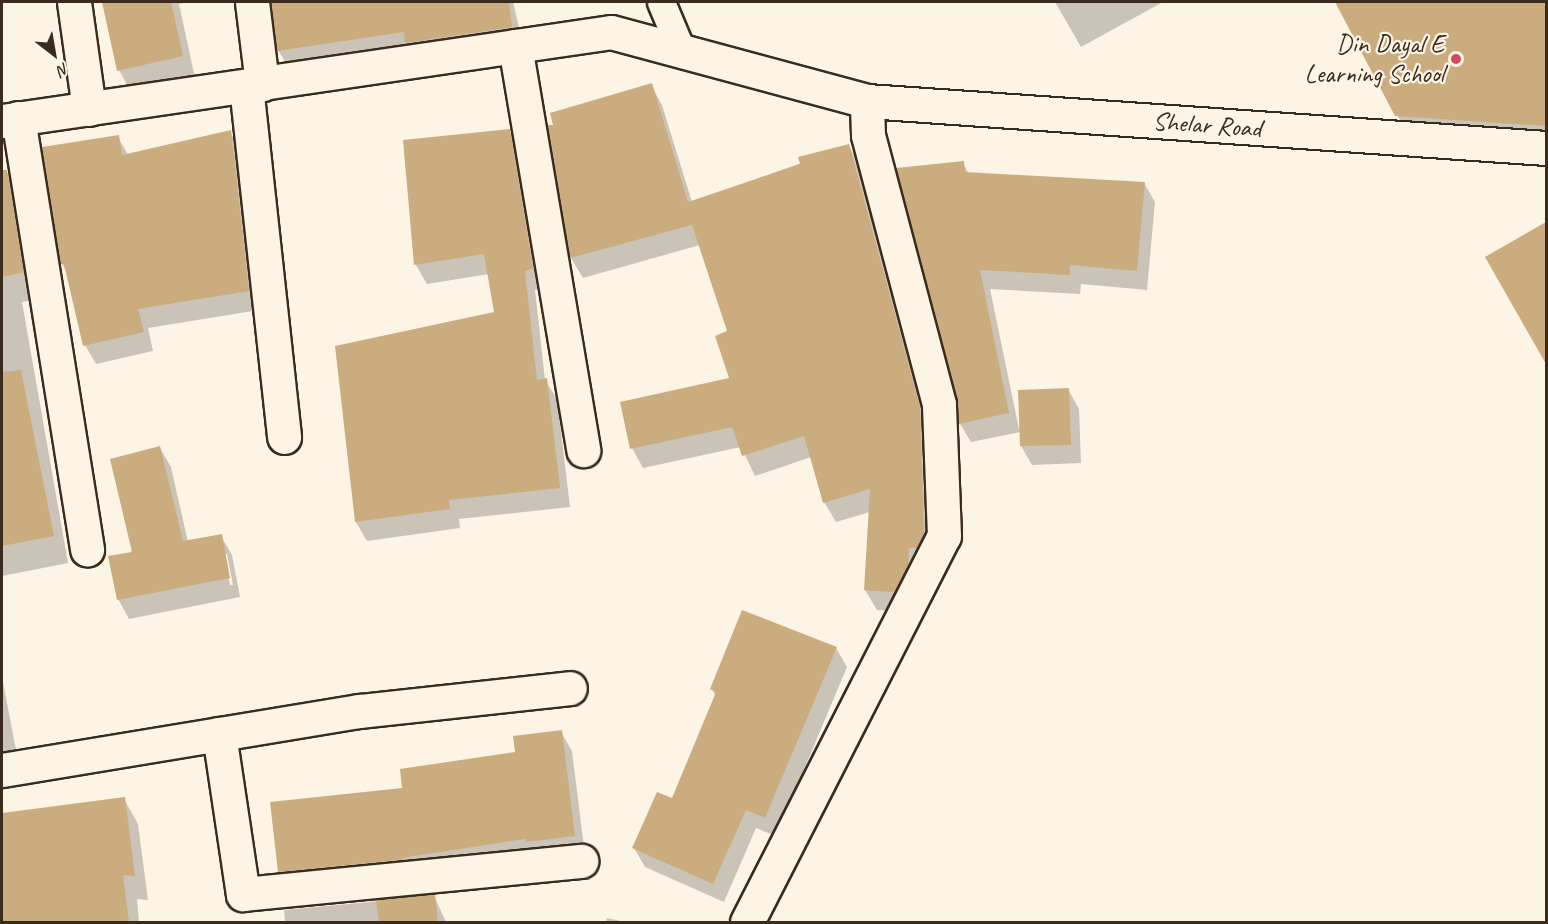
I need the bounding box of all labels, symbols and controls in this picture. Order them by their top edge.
north arrow [24,24,84,84]
place label: Din Dayal E Learning School [1305,28,1444,89]
marker: Din Dayal E Learning School [1449,52,1463,66]
text: N [54,58,73,81]
street label: Shelar Road [1152,106,1262,144]

